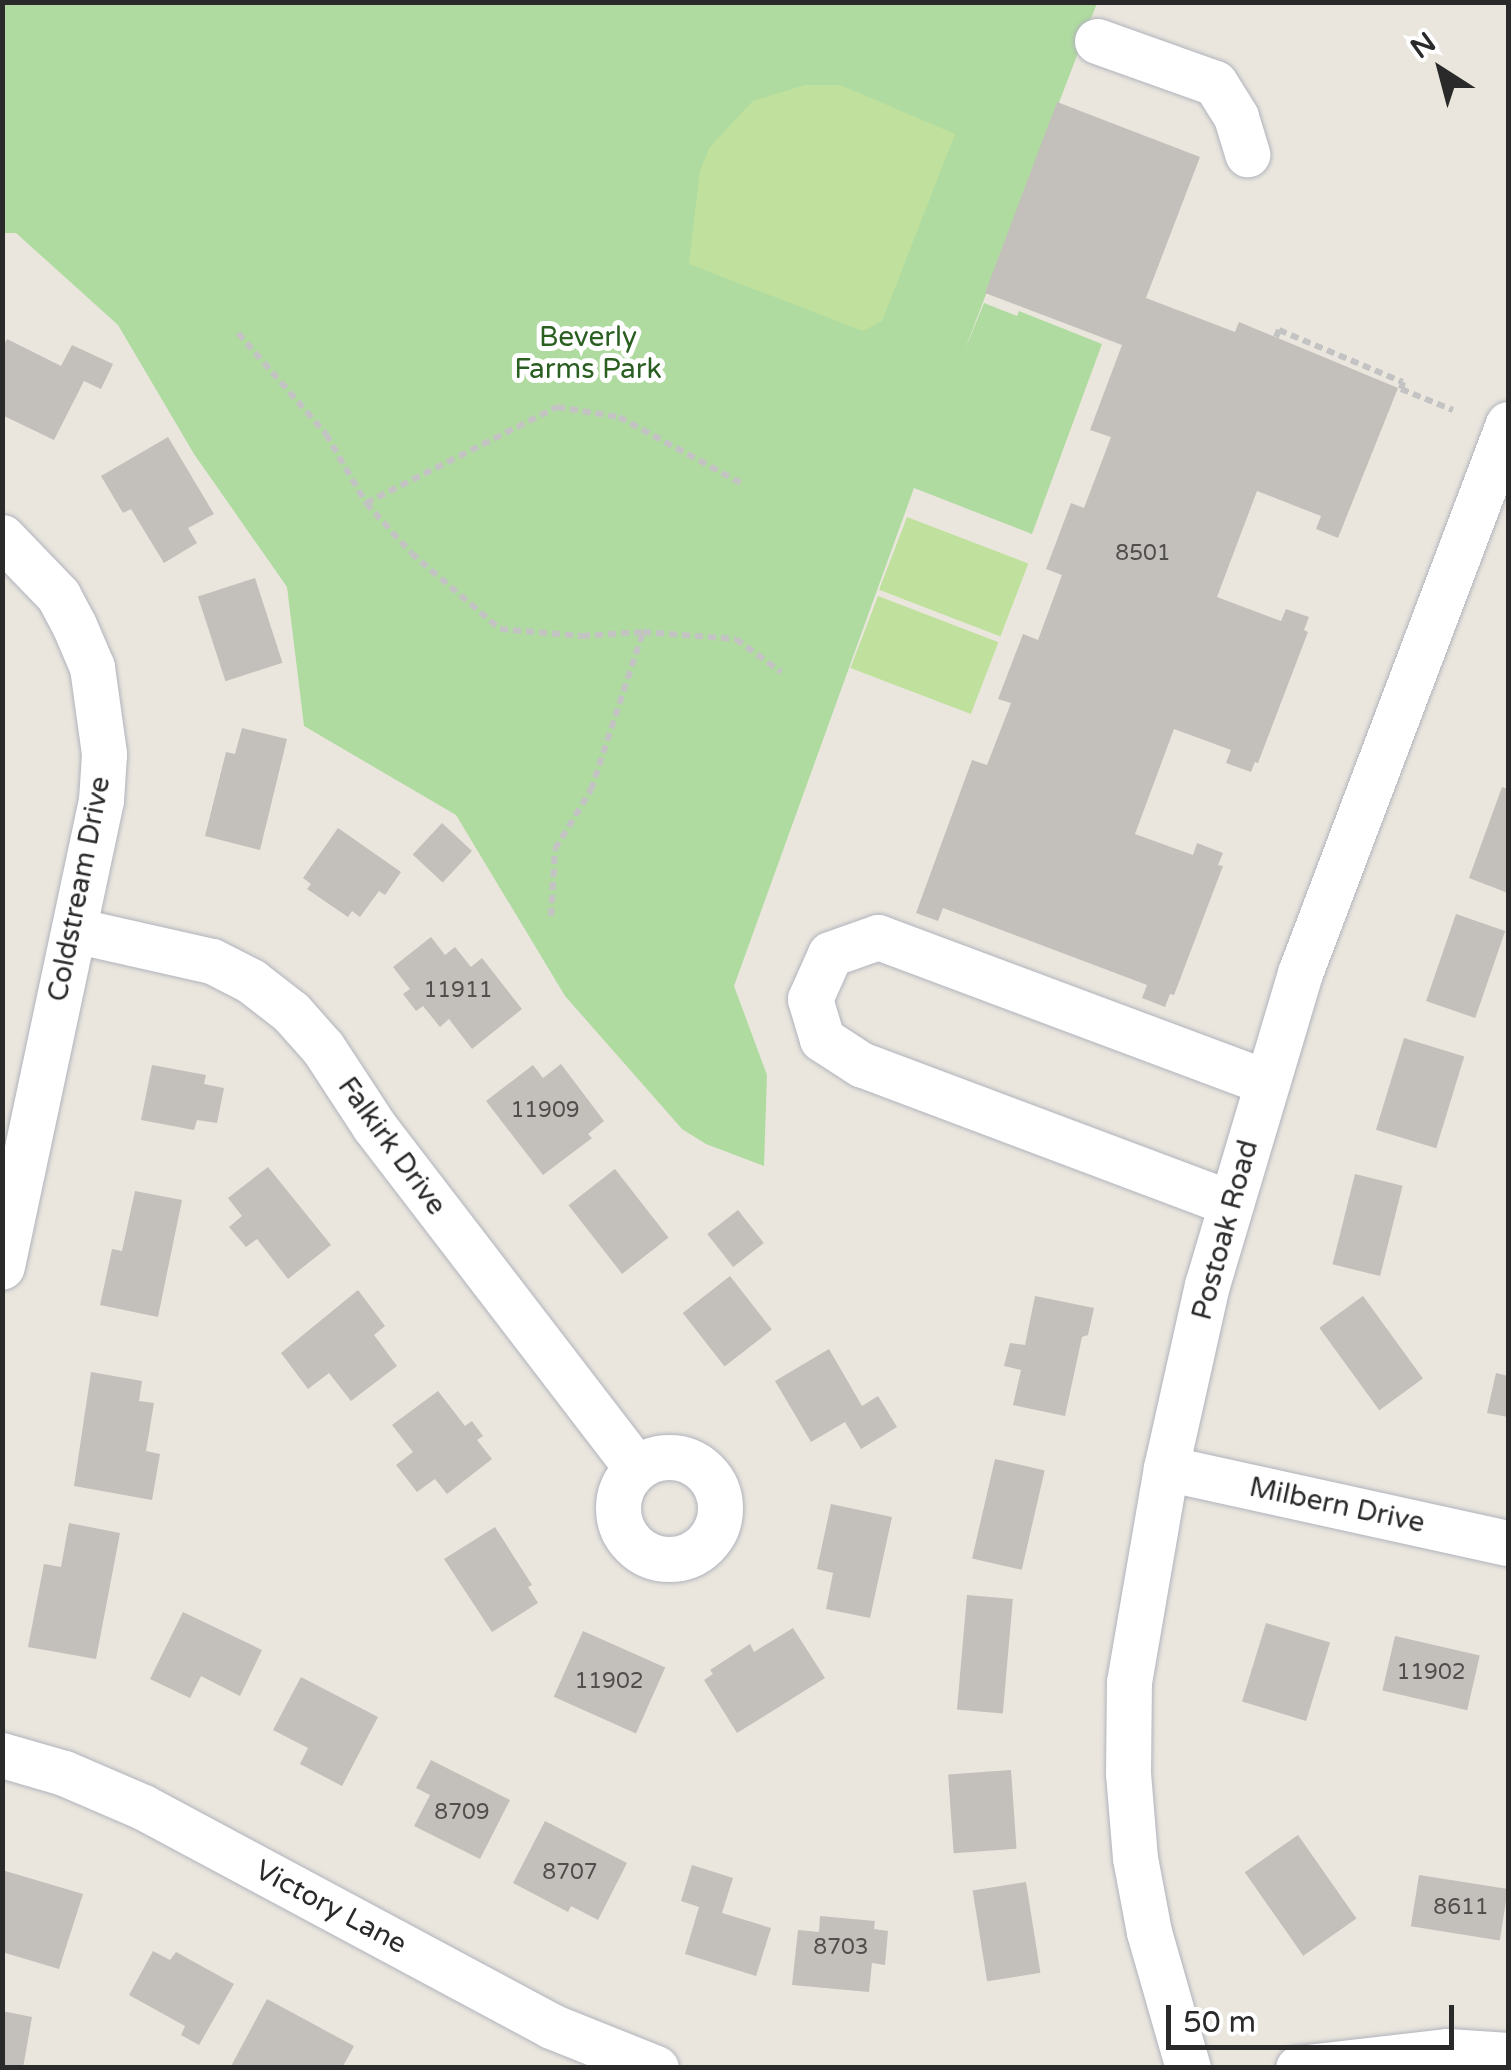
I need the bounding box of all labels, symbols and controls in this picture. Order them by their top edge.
north arrow [1391,20,1491,120]
text: N [1404,25,1442,66]
park label: Beverly Farms Park [514,320,662,386]
house number: 8501 [1115,541,1171,567]
street label: Coldstream Drive [41,774,117,1004]
house number: 11911 [423,978,493,1004]
street label: Falkirk Drive [331,1071,453,1221]
house number: 11909 [510,1098,580,1124]
street label: Postoak Road [1185,1136,1265,1324]
street label: Milbern Drive [1246,1470,1428,1540]
house number: 11902 [1396,1660,1466,1686]
house number: 11902 [574,1669,644,1695]
house number: 8709 [434,1800,490,1826]
street label: Victory Lane [250,1853,412,1961]
house number: 8707 [542,1860,598,1886]
house number: 8611 [1433,1895,1489,1921]
house number: 8703 [813,1935,869,1961]
scale bar [1171,1985,1458,2047]
text: 50 m [1183,2004,1256,2041]

